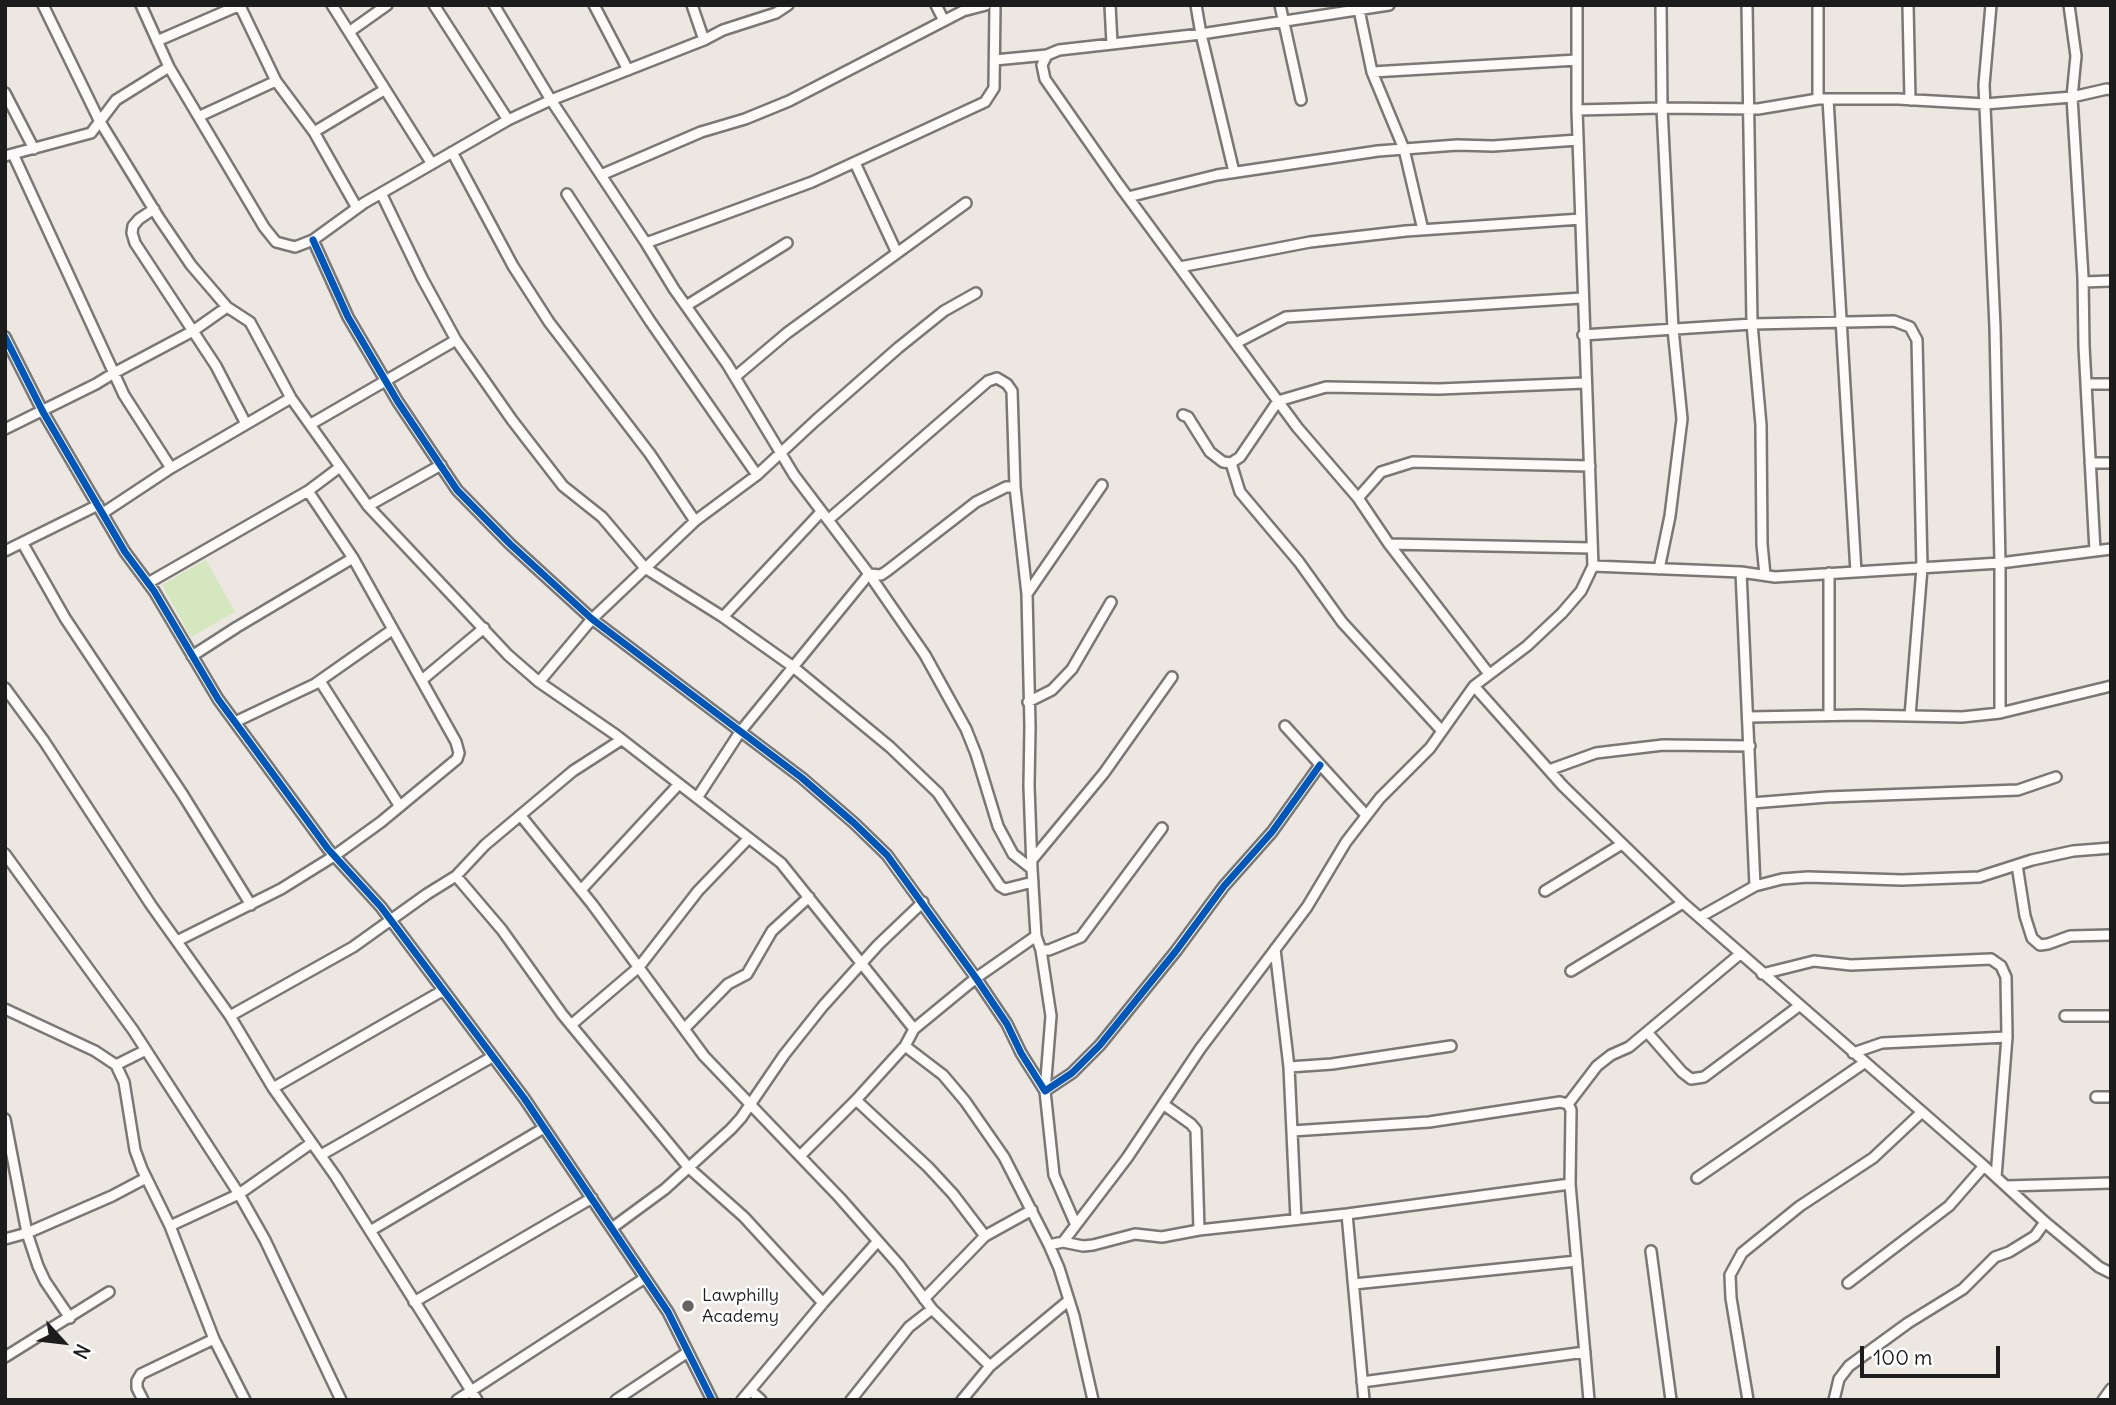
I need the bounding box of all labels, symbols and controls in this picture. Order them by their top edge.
place label: Lawphilly Academy [702,1285,779,1328]
marker: Lawphilly Academy [680,1298,696,1314]
north arrow [28,1307,98,1377]
scale bar [1864,1332,2004,1376]
text: N [68,1340,95,1363]
text: 100 m [1873,1344,1932,1371]

